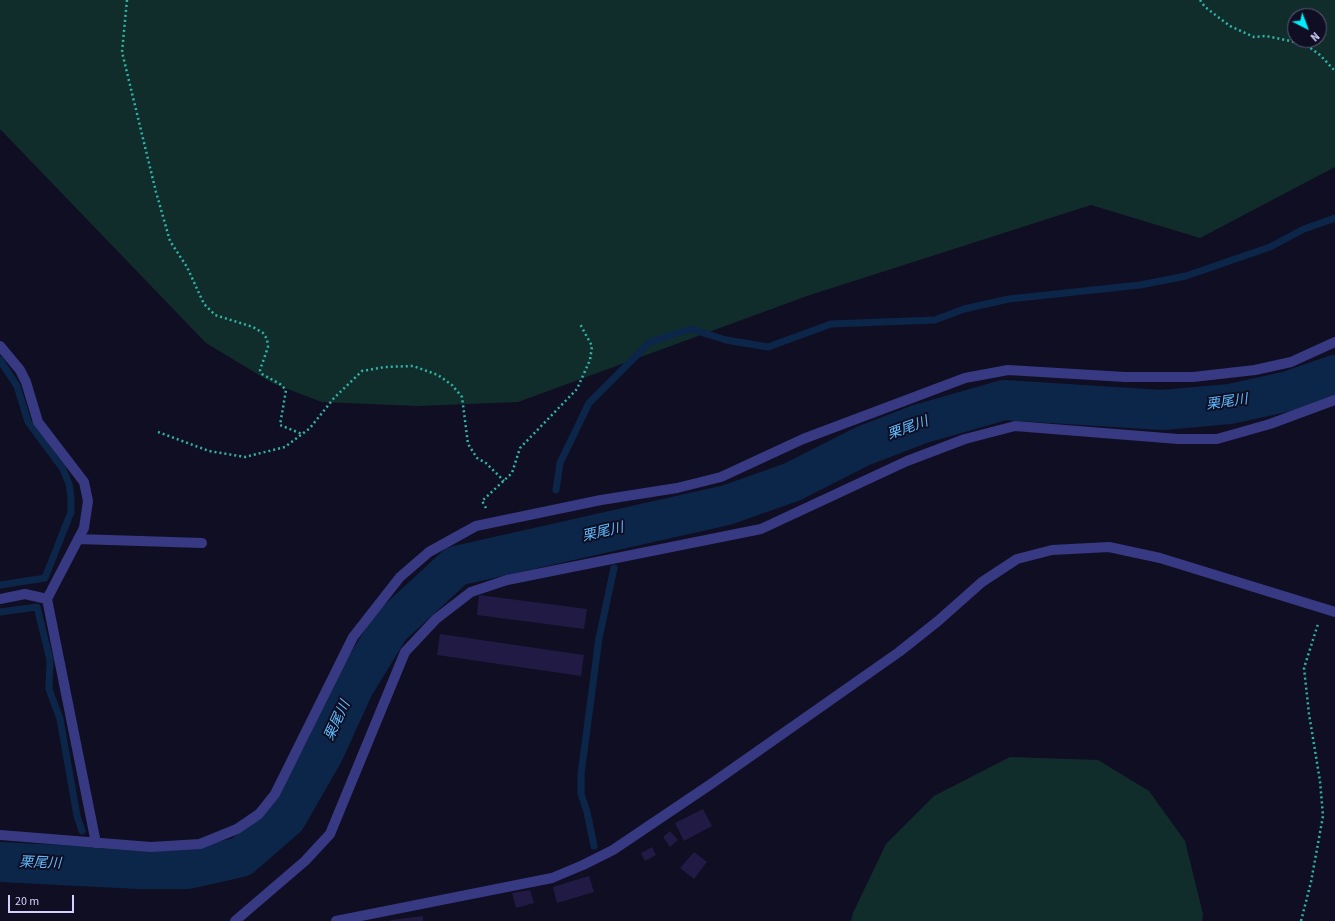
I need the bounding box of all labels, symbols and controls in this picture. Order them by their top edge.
north arrow [1287,8,1327,48]
text: N [1307,29,1322,45]
water label: 栗尾川 [1205,392,1249,414]
water label: 栗尾川 [885,414,931,444]
water label: 栗尾川 [581,520,625,546]
water label: 栗尾川 [322,698,354,744]
water label: 栗尾川 [19,855,61,873]
scale bar [10,887,76,913]
text: 20 m [15,893,39,910]

